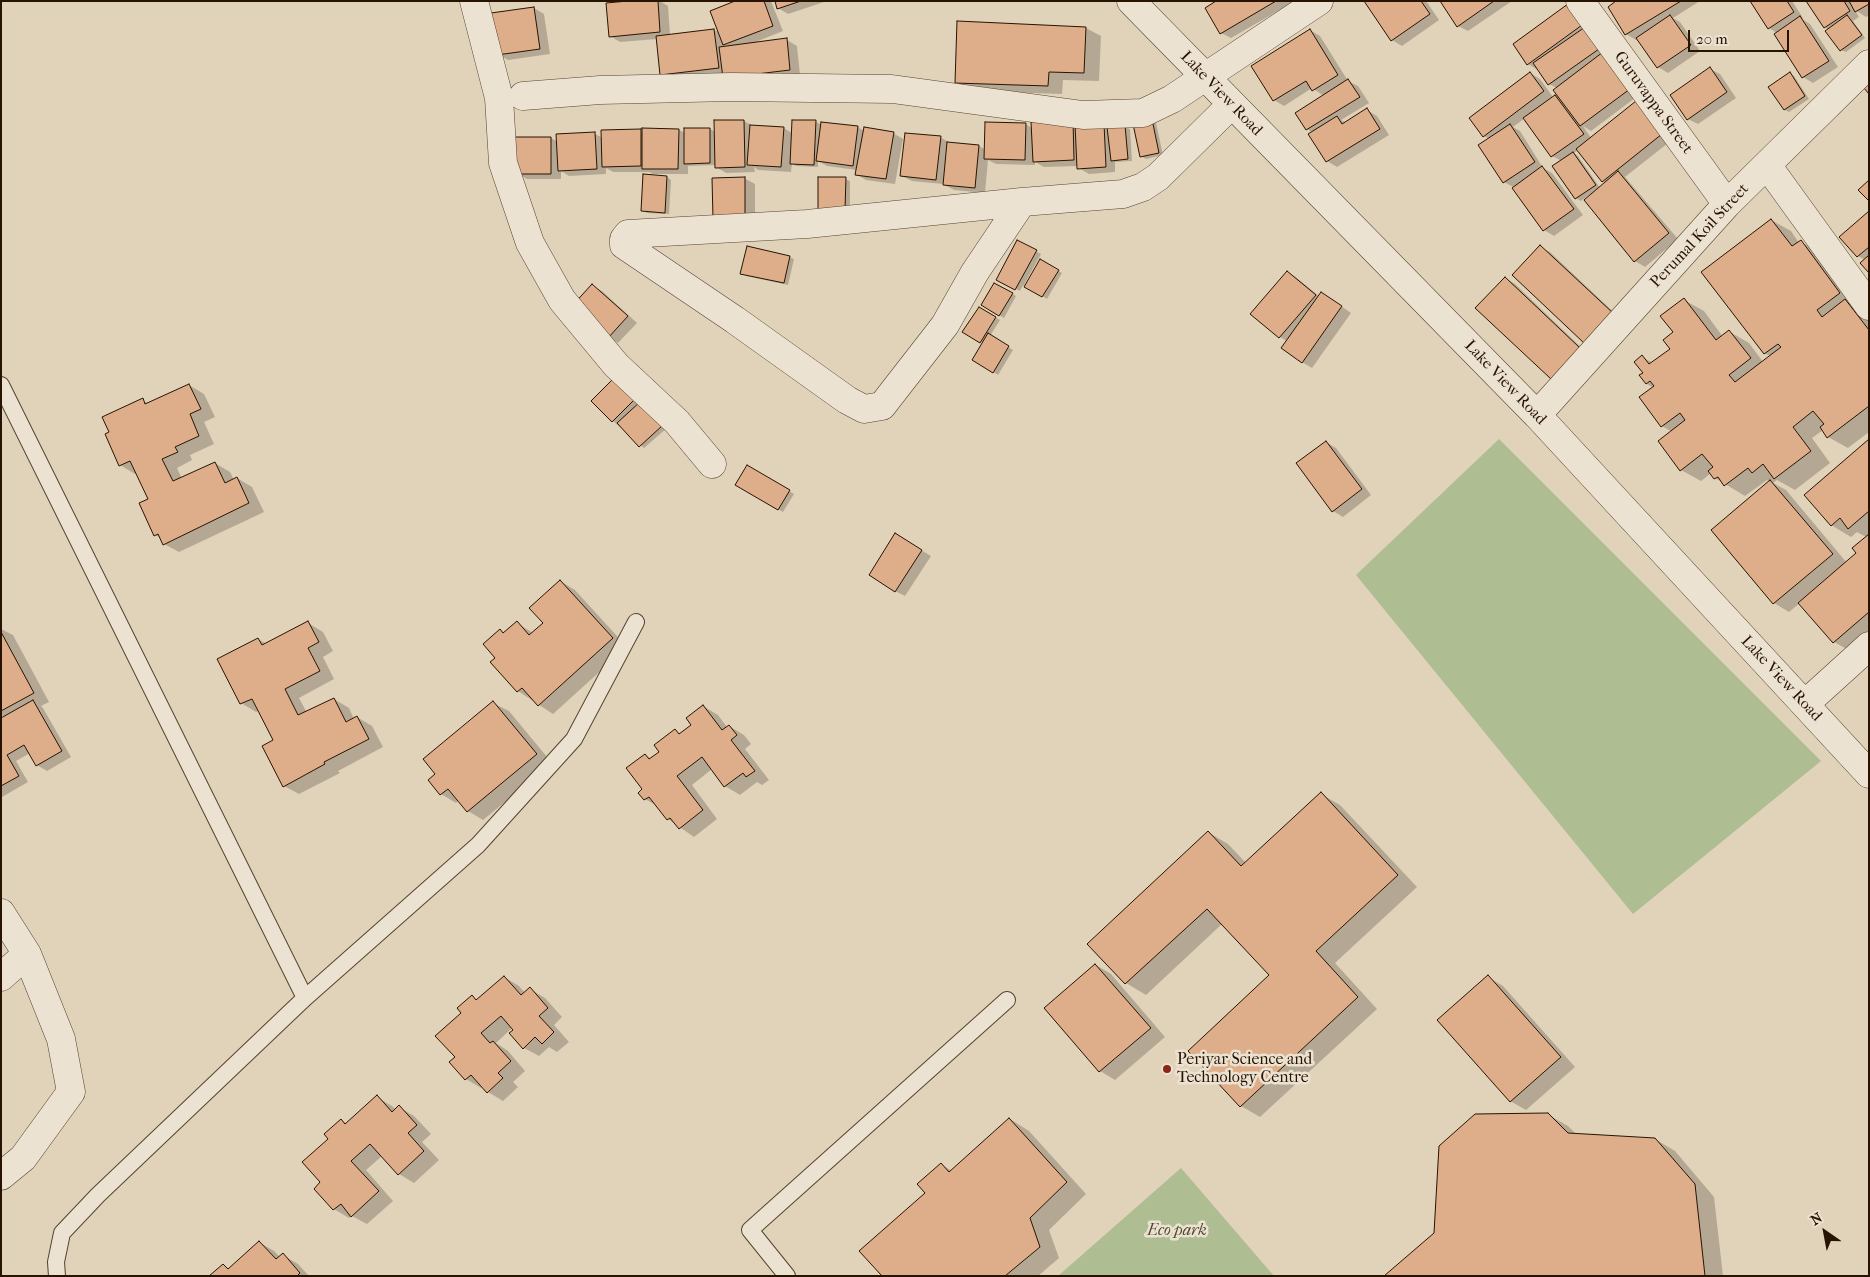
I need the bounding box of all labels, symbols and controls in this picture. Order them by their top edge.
scale bar [1690,20,1791,52]
text: 20 m [1696,30,1728,48]
street label: Lake View Road [1176,48,1266,140]
street label: Guruvappa Street [1609,48,1697,158]
street label: Perumal Koil Street [1647,180,1753,292]
street label: Lake View Road [1460,337,1550,429]
street label: Lake View Road [1736,632,1826,726]
place label: Periyar Science and Technology Centre [1177,1050,1312,1088]
marker: Periyar Science and Technology Centre [1161,1063,1173,1075]
north arrow [1800,1207,1850,1257]
text: N [1807,1209,1826,1229]
park label: Eco park [1147,1221,1207,1241]

